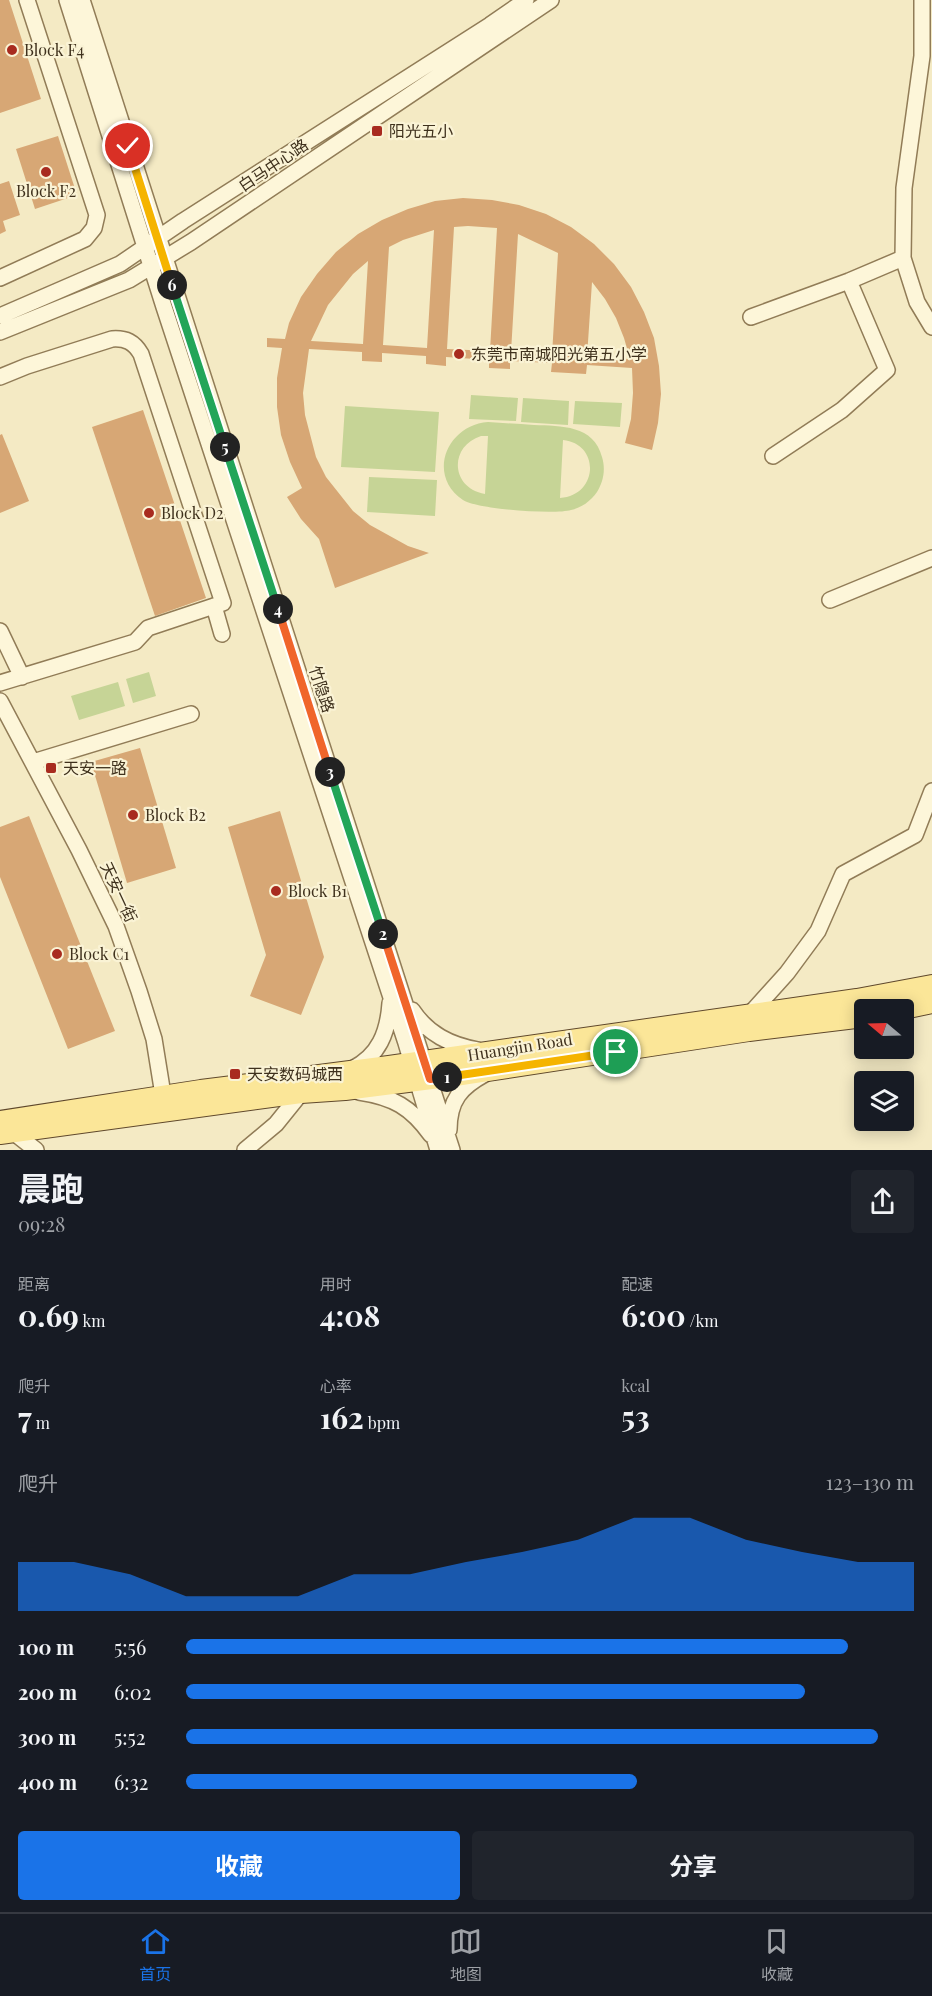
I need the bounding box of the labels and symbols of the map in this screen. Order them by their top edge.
place label: Block F4 [24,39,84,60]
marker: Block F4 [5,43,19,57]
pin [102,120,153,171]
place label: 阳光五小 [389,120,453,141]
marker: 阳光五小 [370,124,384,138]
street label: 白马中心路 [234,134,312,196]
marker: Block F2 [39,165,53,179]
place label: Block F2 [16,180,76,201]
pin: 6 [157,270,187,300]
place label: 东莞市南城阳光第五小学 [471,343,647,364]
marker: 东莞市南城阳光第五小学 [452,347,466,361]
pin: 5 [210,432,240,462]
place label: Block D2 [161,502,224,523]
marker: Block D2 [142,506,156,520]
pin: 4 [263,594,293,624]
street label: 竹隐路 [305,663,340,715]
place label: 天安一路 [63,757,127,778]
pin: 3 [315,757,345,787]
marker: 天安一路 [44,761,58,775]
place label: Block B2 [145,804,206,825]
marker: Block B2 [126,808,140,822]
street label: 天安一街 [96,858,142,925]
place label: Block B1 [288,880,347,901]
marker: Block B1 [269,884,283,898]
pin: 2 [368,919,398,949]
place label: Block C1 [69,943,129,964]
marker: Block C1 [50,947,64,961]
north arrow [854,999,914,1059]
pin [590,1026,641,1077]
street label: Huangjin Road [466,1028,574,1065]
pin: 1 [432,1062,462,1092]
place label: 天安数码城西 [247,1063,343,1084]
marker: 天安数码城西 [228,1067,242,1081]

